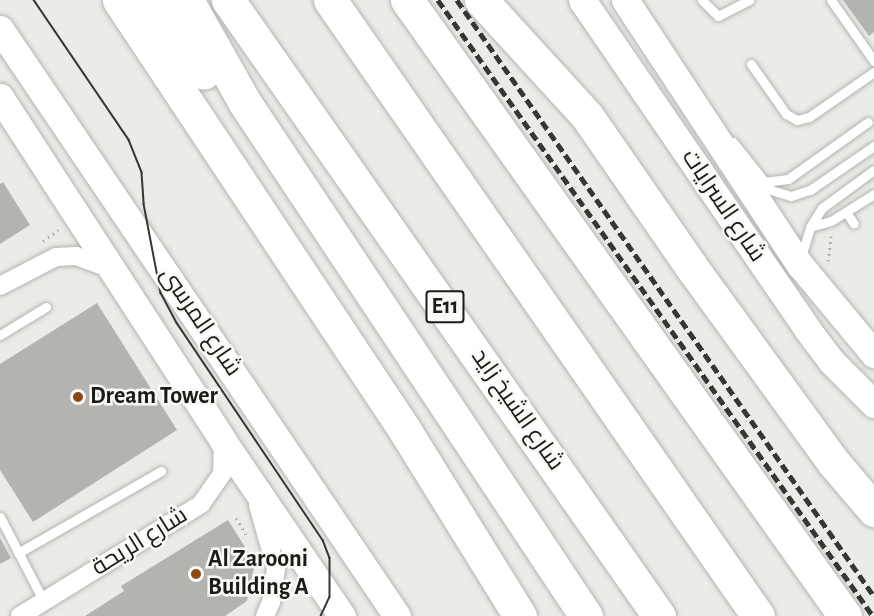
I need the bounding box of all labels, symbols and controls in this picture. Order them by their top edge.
street label: شارع السرايات [675,144,771,268]
street label: شارع المرسى [153,262,247,382]
road number: E11 [424,288,466,326]
street label: شارع الشيخ زايد [464,343,570,477]
place label: Dream Tower [90,383,218,411]
marker: Dream Tower [71,390,85,404]
street label: شارع الريحة [87,501,193,583]
place label: Al Zarooni Building A [208,546,309,602]
marker: Al Zarooni Building A [189,567,203,581]

